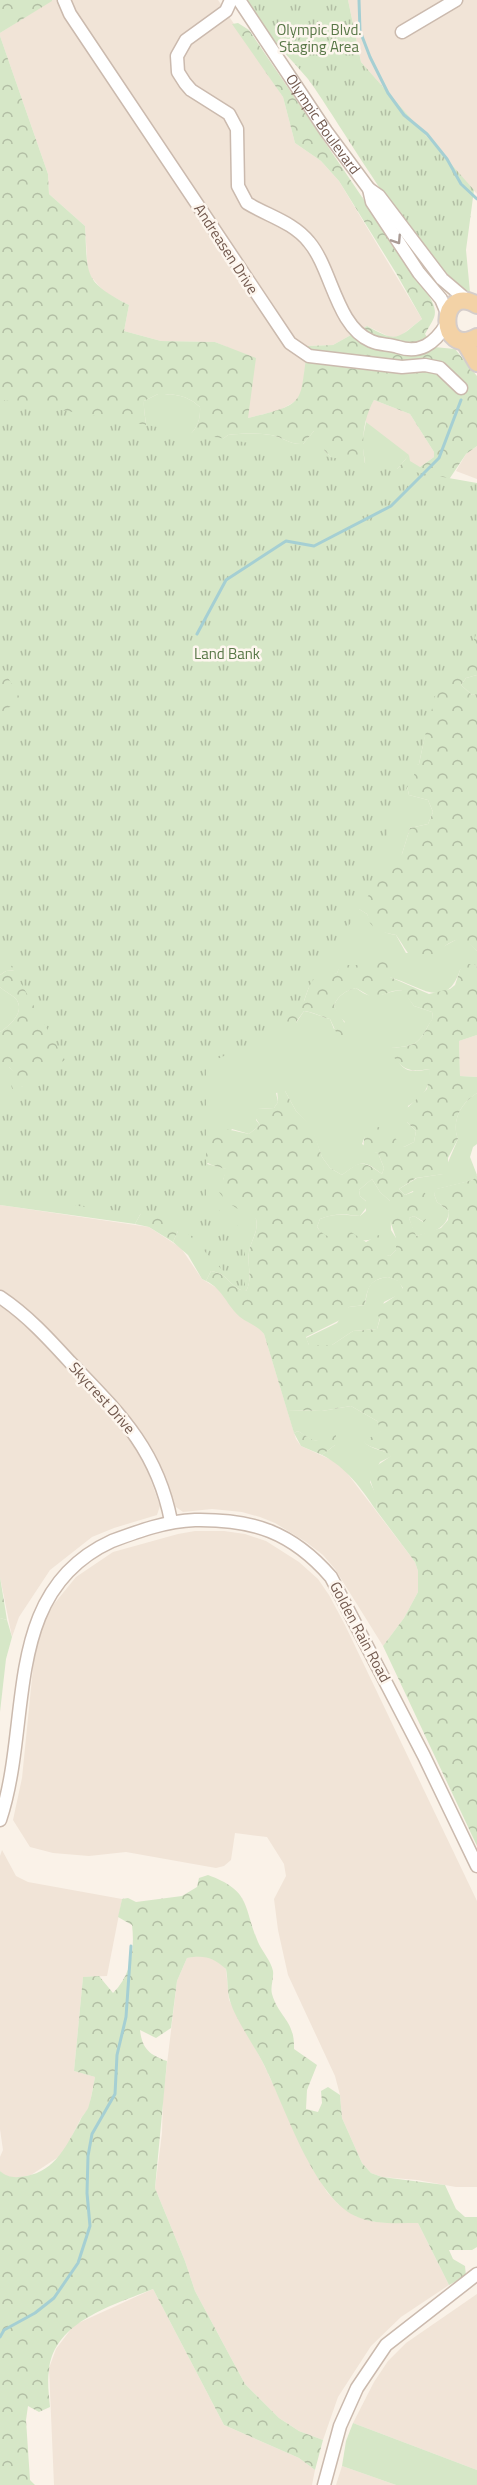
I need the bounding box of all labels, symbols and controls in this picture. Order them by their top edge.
park label: Olympic Blvd. Staging Area [276,18,362,58]
street label: Olympic Boulevard [280,69,366,179]
street label: Andreasen Drive [189,199,264,299]
one-way arrow [390,233,401,244]
park label: Land Bank [194,642,260,665]
street label: Skycrest Drive [64,1357,141,1439]
street label: Golden Rain Road [324,1577,397,1686]

